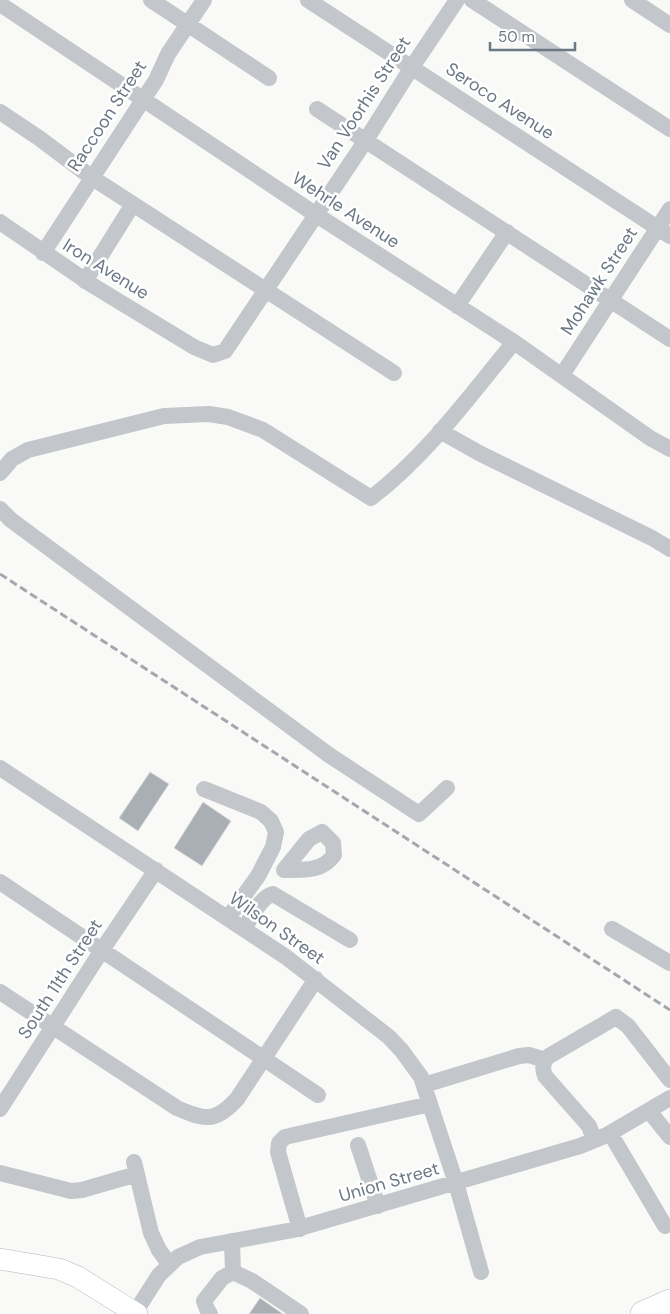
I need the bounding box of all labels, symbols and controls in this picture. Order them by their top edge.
scale bar [490,20,575,52]
text: 50 m [498,27,535,47]
street label: Van Voorhis Street [312,32,416,174]
street label: Raccoon Street [62,56,152,176]
street label: Seroco Avenue [441,57,559,145]
street label: Wehrle Avenue [287,166,405,254]
street label: Mohawk Street [555,222,643,340]
street label: Iron Avenue [58,233,154,305]
street label: Wilson Street [224,886,330,970]
street label: South 11th Street [12,915,108,1043]
street label: Union Street [336,1156,442,1208]

